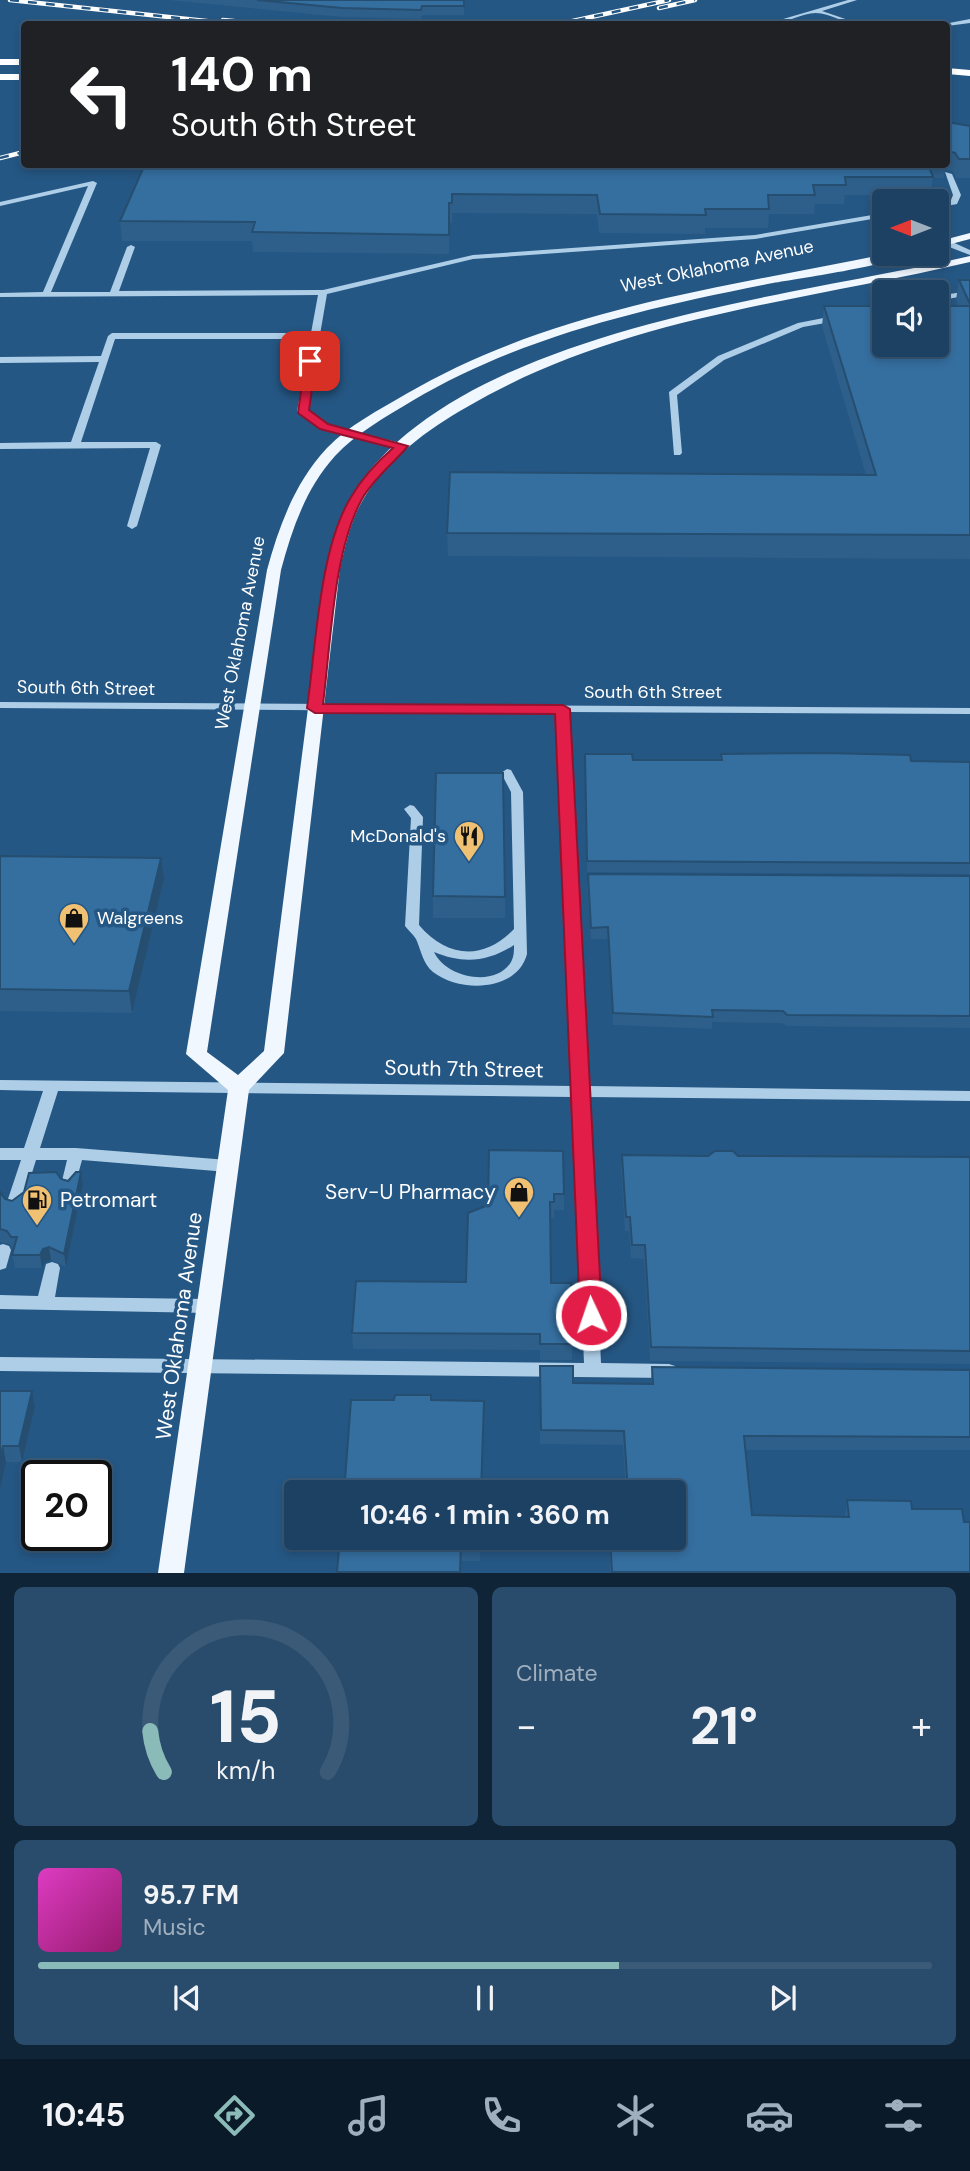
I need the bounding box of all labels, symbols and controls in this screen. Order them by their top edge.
text: 140 m [171,42,313,106]
icon: left [56,49,147,140]
text: South 6th Street [171,104,417,146]
north arrow [872,189,948,266]
map controls [872,189,949,357]
street label: West Oklahoma Avenue [618,234,816,298]
button: sound [872,280,949,357]
pin [280,331,340,391]
icon: arrive [291,342,329,380]
street label: West Oklahoma Avenue [209,534,271,732]
street label: South 6th Street [17,675,155,701]
street label: South 6th Street [584,680,722,704]
restaurant icon: McDonald's [452,819,486,863]
place label: McDonald's [350,824,446,848]
shop icon: Walgreens [57,901,91,945]
place label: Walgreens [97,906,184,930]
street label: South 7th Street [384,1054,544,1084]
shop icon: Serv-U Pharmacy [502,1175,536,1219]
place label: Serv-U Pharmacy [325,1178,496,1206]
fuel station icon: Petromart [20,1183,54,1227]
place label: Petromart [60,1186,157,1214]
street label: West Oklahoma Avenue [149,1210,209,1442]
position arrow [554,1278,628,1352]
speed limit sign: 20 [21,1460,112,1551]
text: 10:46 · 1 min · 360 m [360,1498,610,1532]
text: Climate [516,1658,598,1688]
text: 15 [210,1671,282,1766]
text: 21° [690,1692,758,1760]
text: − [516,1701,537,1751]
text: + [911,1701,932,1751]
text: km/h [216,1754,276,1787]
text: 95.7 FM [143,1878,239,1912]
text: Music [143,1912,206,1942]
icon: previous [168,1979,206,2017]
icon: pause [466,1979,504,2017]
icon: next [764,1979,802,2017]
icon: directions [210,2091,259,2140]
icon: music [344,2091,393,2140]
icon: phone [477,2091,526,2140]
icon: climate [611,2091,660,2140]
icon: car [745,2091,794,2140]
icon: filters [879,2091,928,2140]
text: 10:45 [42,2094,125,2136]

